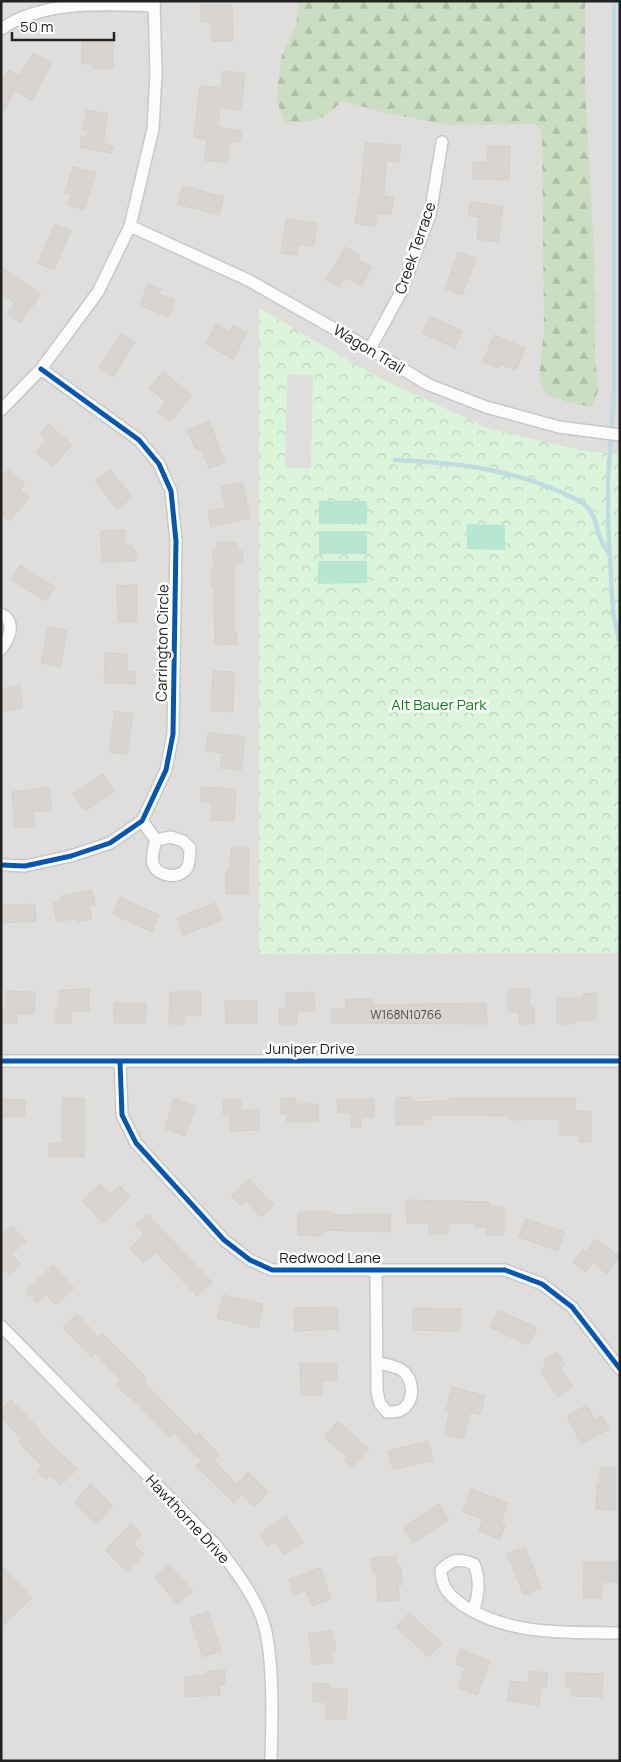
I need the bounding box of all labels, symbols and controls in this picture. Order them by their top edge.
scale bar [12,10,115,42]
text: 50 m [20,16,54,37]
street label: Creek Terrace [389,199,441,297]
street label: Wagon Trail [329,319,409,379]
street label: Carrington Circle [150,584,174,702]
park label: Alt Bauer Park [391,694,487,715]
house number: W168N10766 [370,1006,442,1023]
street label: Juniper Drive [265,1038,355,1059]
street label: Redwood Lane [279,1247,381,1268]
street label: Hawthorne Drive [141,1470,235,1568]

